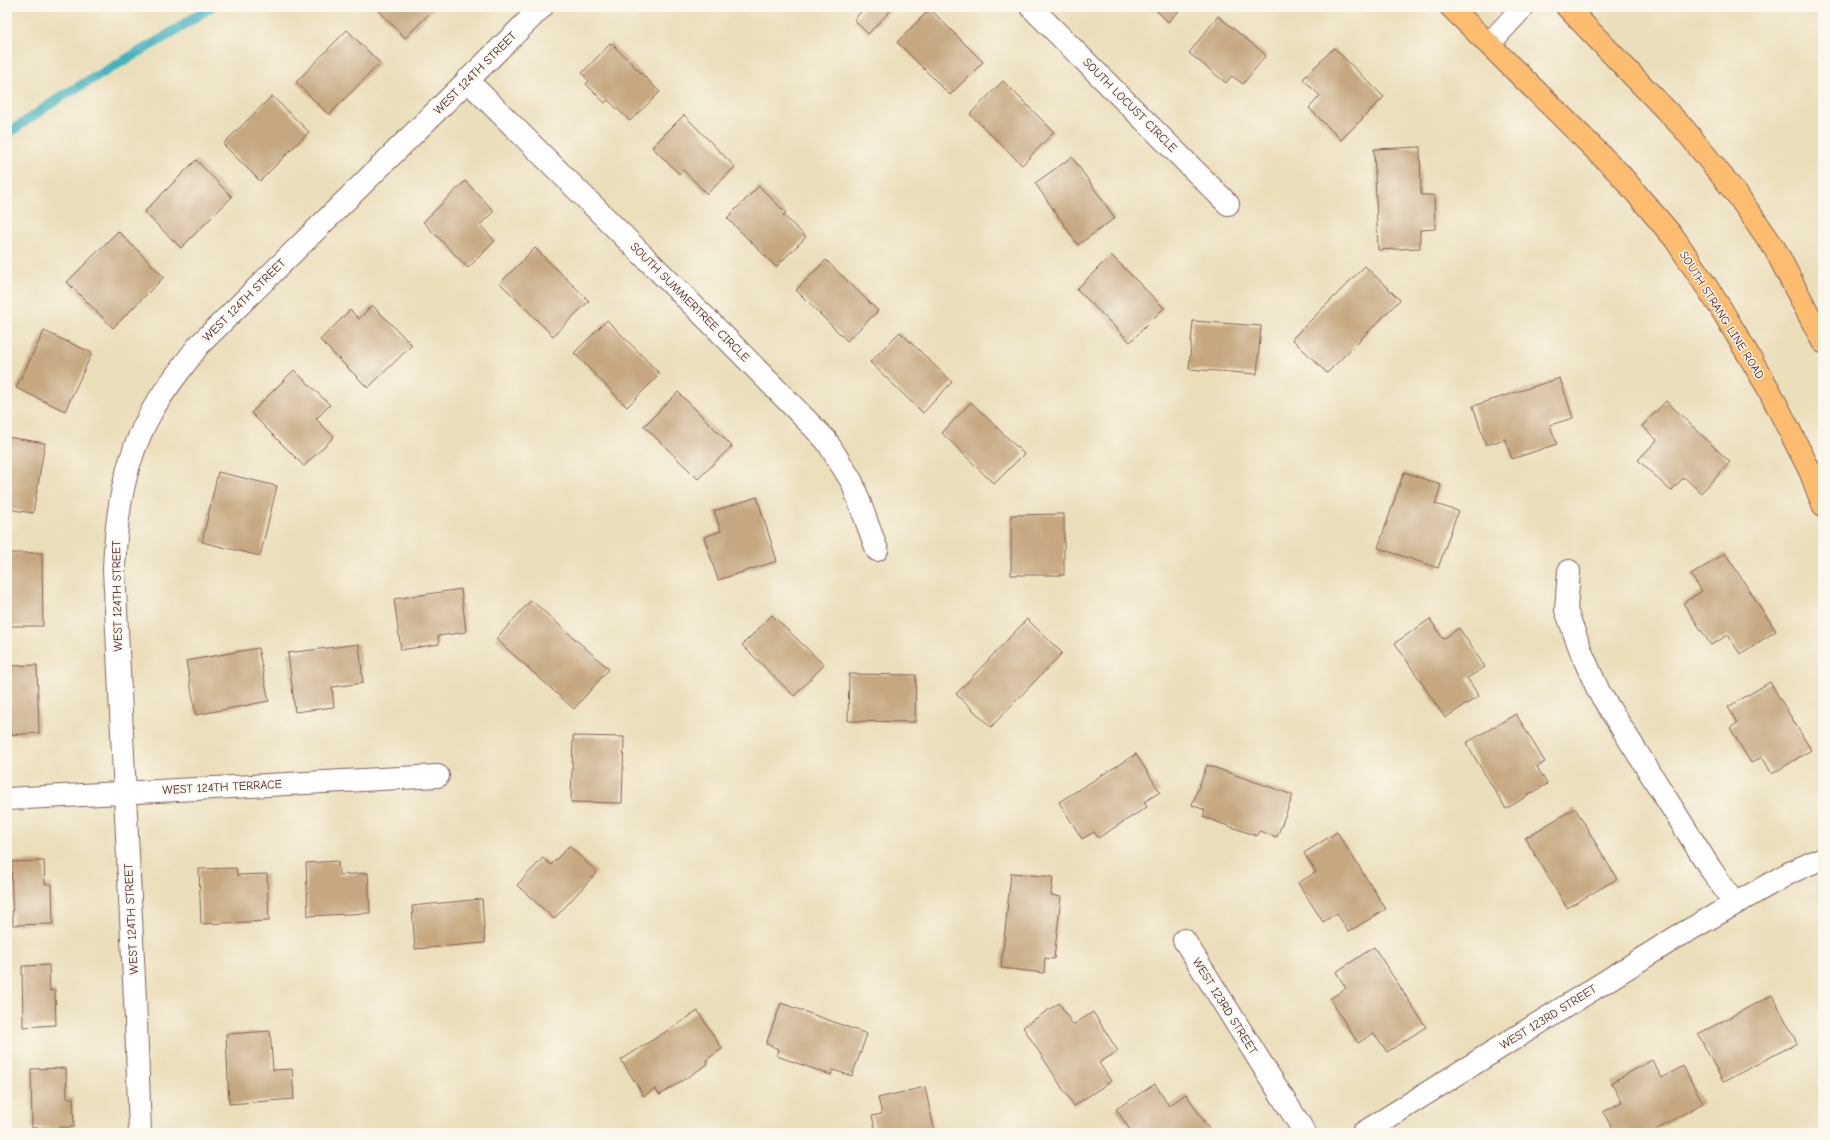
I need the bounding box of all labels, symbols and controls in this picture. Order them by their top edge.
street label: WEST 124TH STREET [431,28,520,117]
street label: SOUTH LOCUST CIRCLE [1080,55,1180,155]
street label: SOUTH SUMMERTREE CIRCLE [628,240,752,364]
street label: SOUTH STRANG LINE ROAD [1677,248,1767,382]
street label: WEST 124TH STREET [200,255,289,344]
street label: WEST 124TH STREET [109,540,125,652]
street label: WEST 124TH TERRACE [162,777,282,797]
street label: WEST 124TH STREET [121,862,141,975]
street label: WEST 123RD STREET [1190,955,1261,1057]
street label: WEST 123RD STREET [1497,981,1599,1052]

